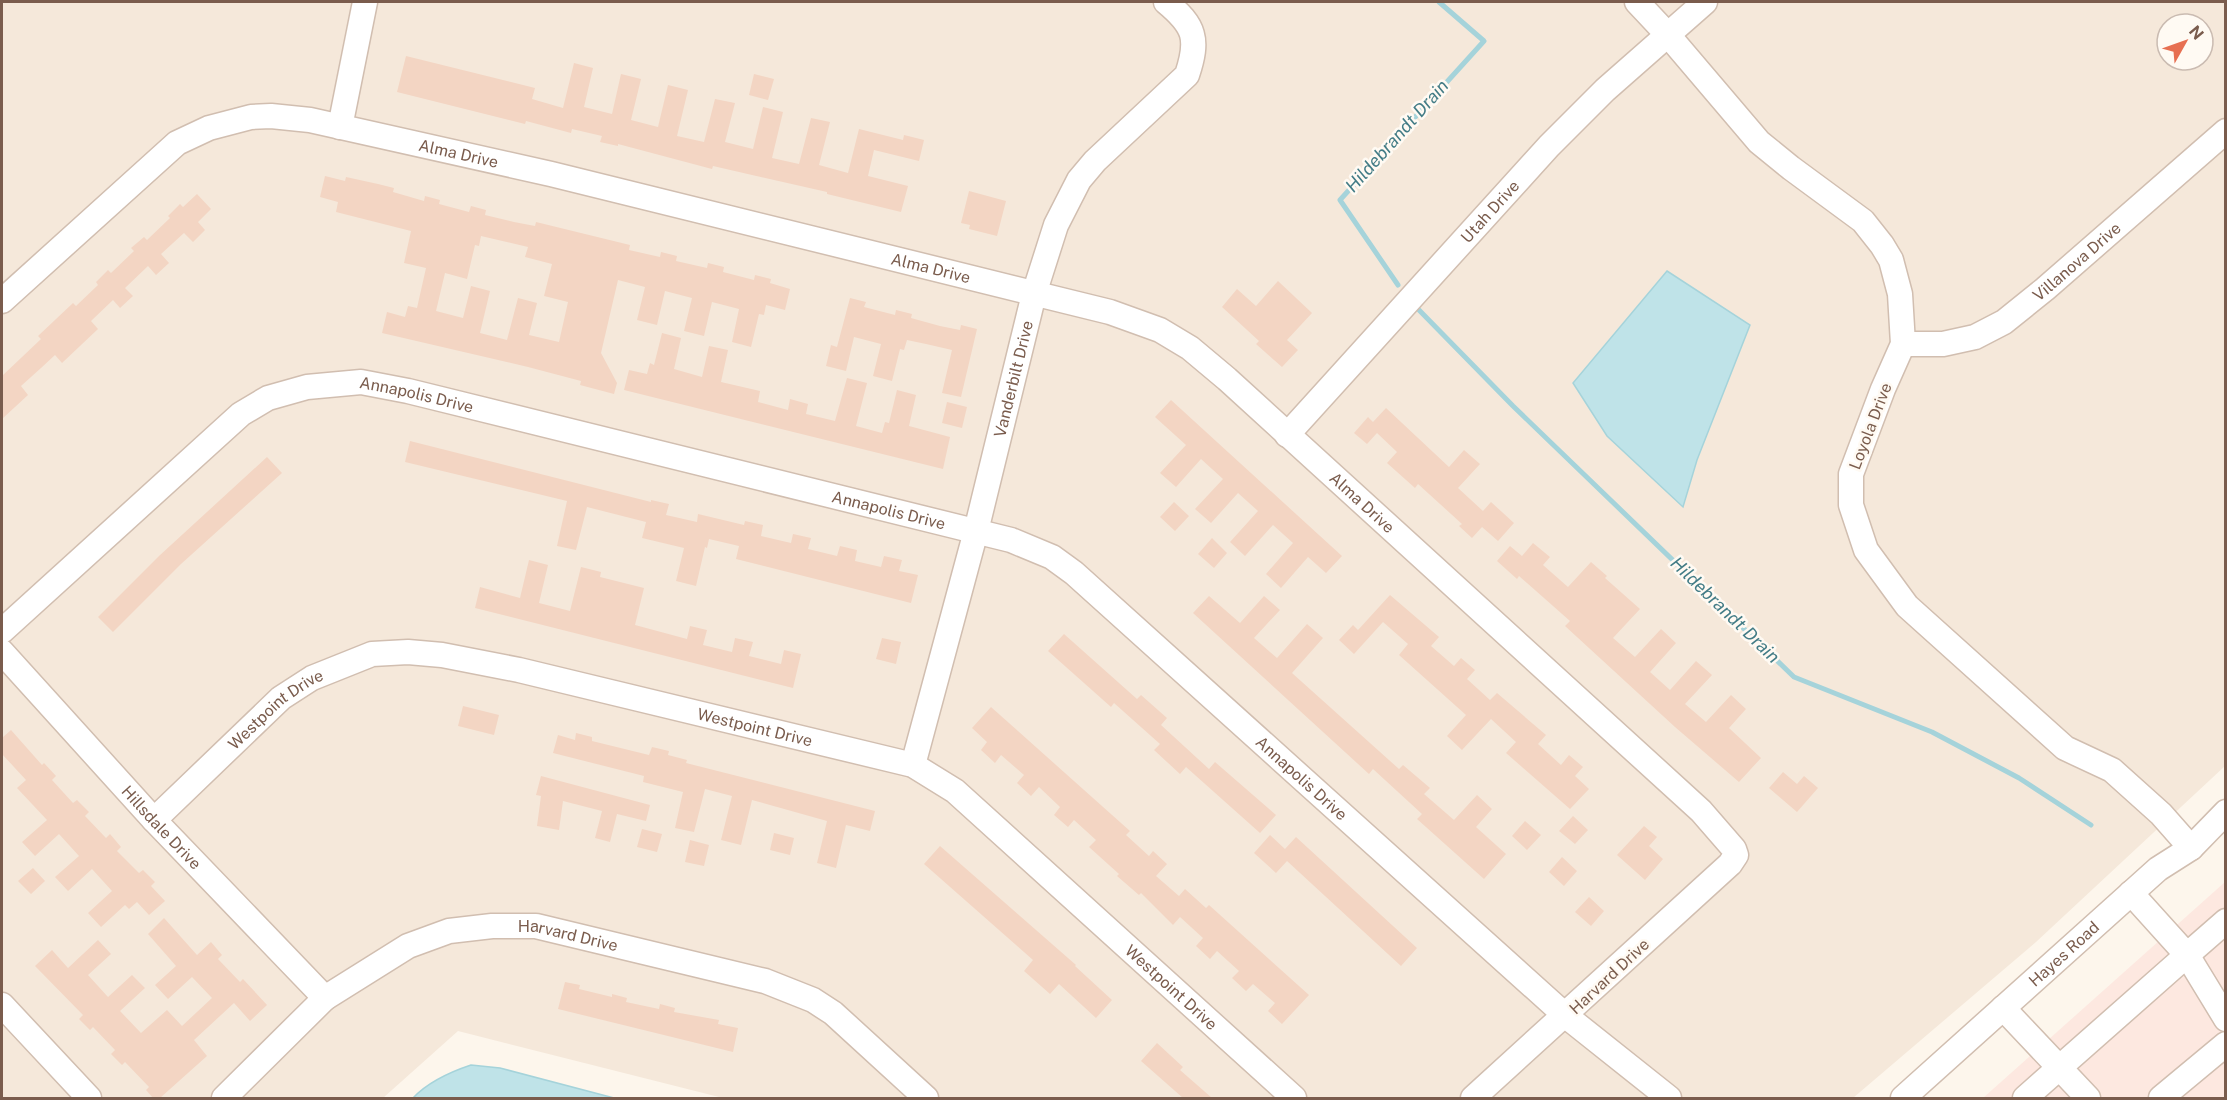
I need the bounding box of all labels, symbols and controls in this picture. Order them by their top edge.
north arrow [2155,12,2215,72]
text: N [2185,22,2207,44]
water label: Hildebrandt Drain [1341,75,1453,196]
street label: Alma Drive [417,136,500,172]
street label: Utah Drive [1457,176,1523,247]
street label: Villanova Drive [2029,218,2125,305]
street label: Alma Drive [889,249,972,287]
street label: Vanderbilt Drive [990,319,1037,439]
street label: Annapolis Drive [358,373,476,417]
street label: Loyola Drive [1845,380,1896,472]
street label: Alma Drive [1326,468,1398,537]
street label: Annapolis Drive [830,487,947,533]
water label: Hildebrandt Drain [1666,552,1784,667]
street label: Westpoint Drive [224,666,326,754]
street label: Westpoint Drive [695,704,814,750]
street label: Annapolis Drive [1252,732,1351,824]
street label: Hillsdale Drive [117,782,205,873]
street label: Harvard Drive [518,917,620,955]
street label: Hayes Road [2025,918,2103,991]
street label: Harvard Drive [1566,935,1653,1018]
street label: Westpoint Drive [1121,941,1221,1034]

